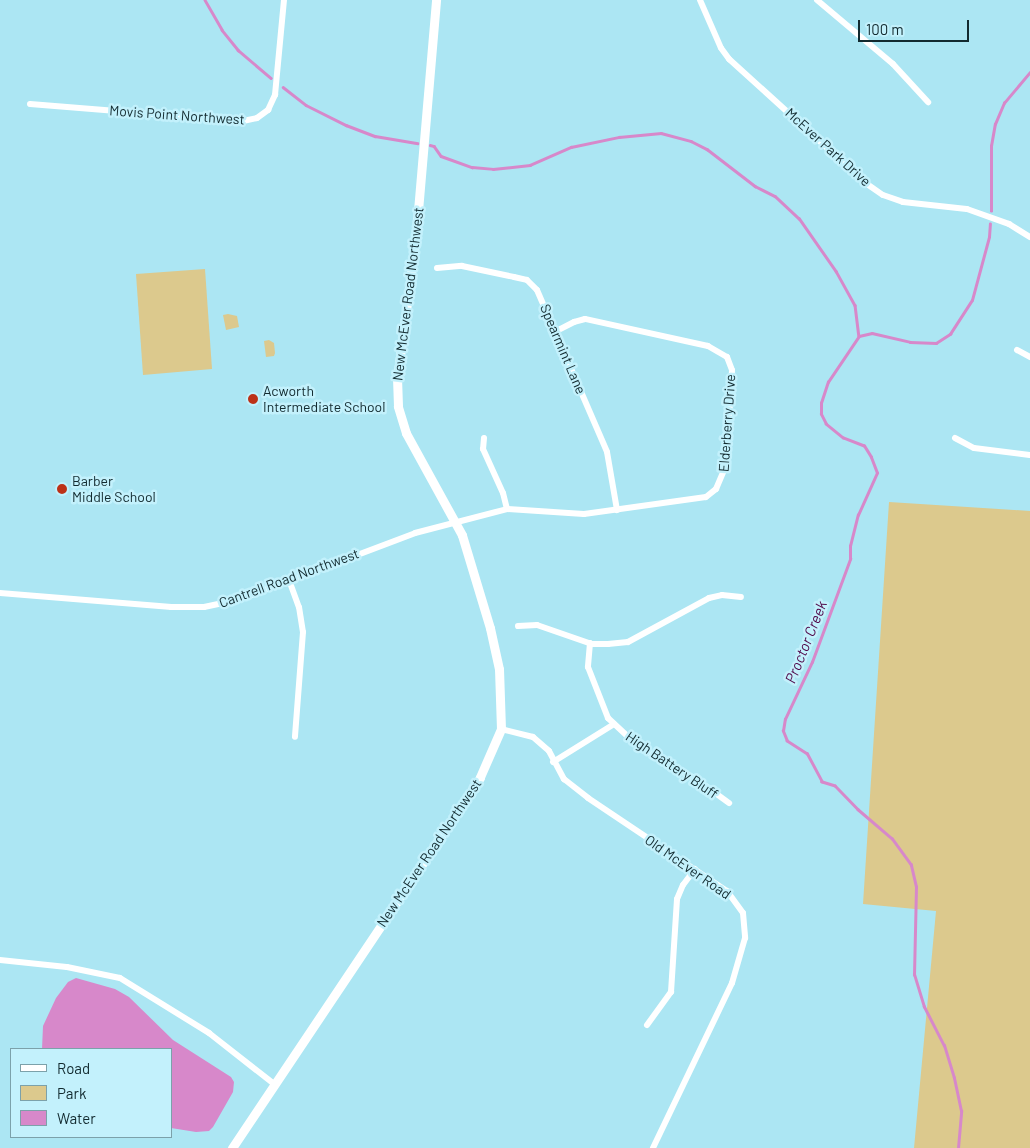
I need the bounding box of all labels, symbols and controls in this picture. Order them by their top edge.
scale bar [860,10,971,42]
text: 100 m [866,20,904,38]
street label: Movis Point Northwest [109,102,245,128]
street label: McEver Park Drive [782,104,874,190]
street label: New McEver Road Northwest [389,206,427,382]
street label: Spearmint Lane [537,302,589,396]
street label: Elderberry Drive [715,374,739,472]
place label: Acworth Intermediate School [263,383,385,416]
marker: Acworth Intermediate School [247,393,259,405]
place label: Barber Middle School [72,473,156,506]
marker: Barber Middle School [56,483,68,495]
street label: Cantrell Road Northwest [217,545,361,611]
water label: Proctor Creek [781,598,831,686]
street label: High Battery Bluff [623,728,721,802]
street label: New McEver Road Northwest [373,776,485,930]
street label: Old McEver Road [642,831,734,903]
legend [10,1048,172,1138]
text: Road [57,1059,90,1077]
text: Park [57,1084,86,1102]
text: Water [57,1109,96,1127]

